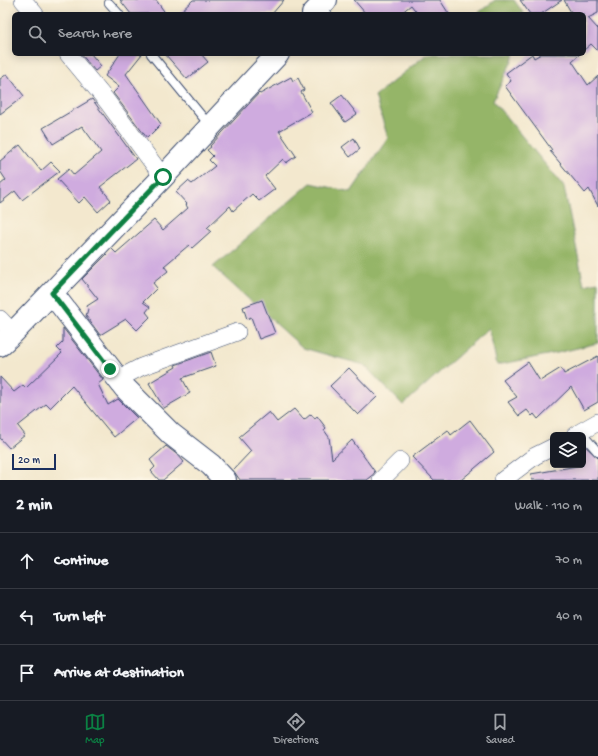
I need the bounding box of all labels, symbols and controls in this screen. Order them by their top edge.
search box [12,12,586,56]
icon: search [26,23,48,45]
text: Search here [58,25,132,43]
route start [154,168,172,186]
route end [101,360,119,378]
map controls [550,432,586,468]
button: layers [550,432,586,468]
scale bar [12,452,56,471]
text: 20 m [18,455,40,467]
text: 2 min [16,496,52,516]
text: Walk · 110 m [515,499,582,514]
icon: ahead [16,550,38,572]
text: Continue [54,552,108,570]
text: 70 m [556,553,582,568]
icon: left [16,606,38,628]
text: Turn left [54,608,105,626]
text: 40 m [556,609,582,624]
icon: arrive [16,662,38,684]
text: Arrive at destination [54,664,184,682]
tab: Map [84,711,106,747]
tab: Directions [274,711,318,747]
tab: Saved [486,711,514,747]

